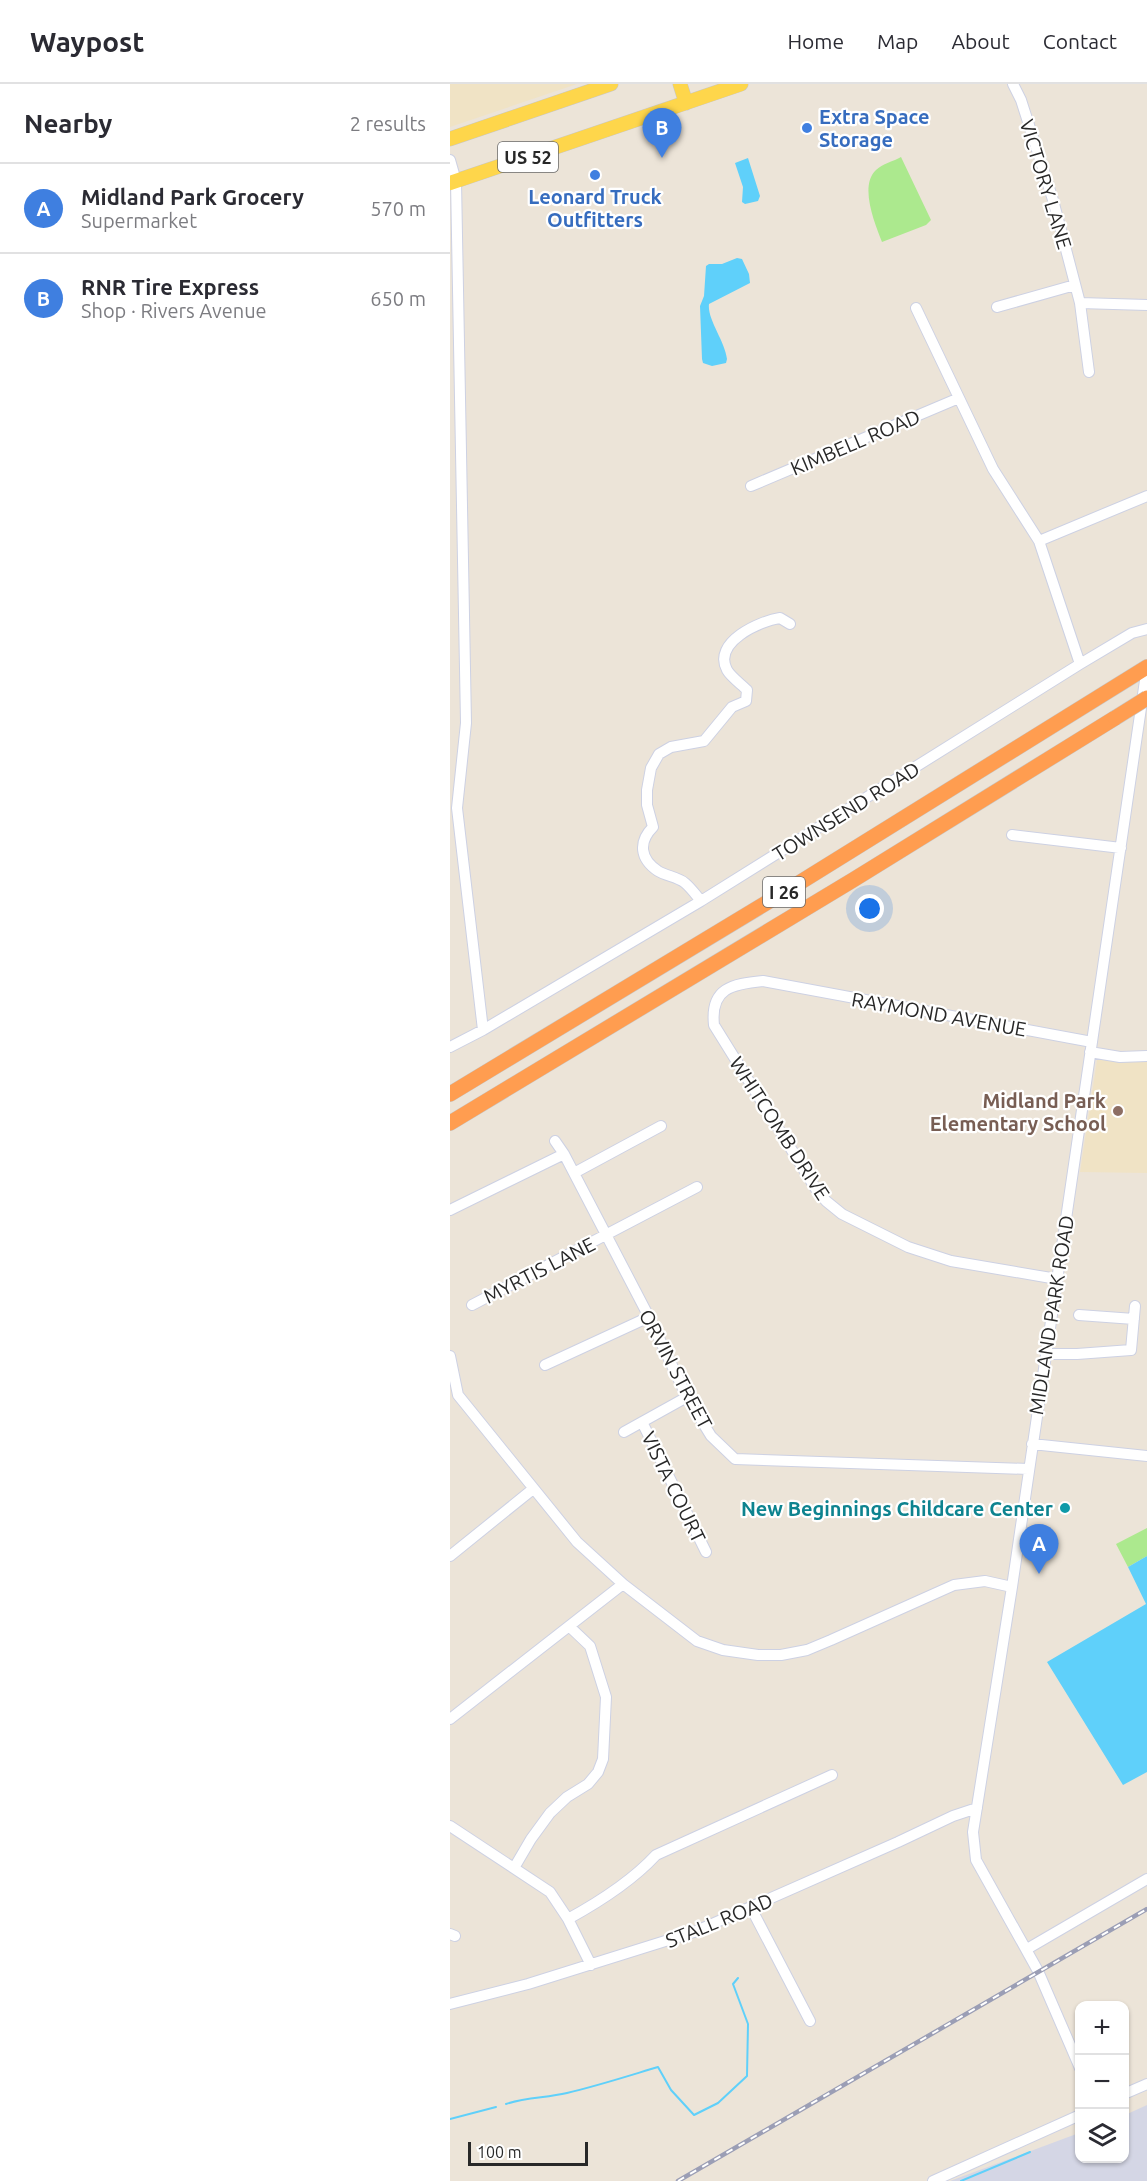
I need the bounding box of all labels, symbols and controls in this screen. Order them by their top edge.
text: Waypost [30,26,144,57]
text: Home [787,29,844,53]
text: Map [877,29,918,53]
text: About [951,29,1010,53]
text: Contact [1043,29,1117,53]
place label: Extra Space Storage [819,105,930,151]
text: Nearby [24,109,112,138]
pin: B [642,109,682,158]
text: 2 results [350,112,426,135]
street label: VICTORY LANE [1015,116,1077,252]
marker: Extra Space Storage [800,121,814,135]
road number: US 52 [498,142,558,172]
marker: Leonard Truck Outfitters [588,168,602,182]
text: Midland Park Grocery [81,184,304,209]
place label: Leonard Truck Outfitters [528,185,662,231]
text: A [36,197,51,220]
text: 570 m [370,197,426,220]
text: Supermarket [81,209,197,232]
text: RNR Tire Express [81,274,259,299]
text: B [37,287,50,310]
text: 650 m [370,287,426,310]
text: Shop · Rivers Avenue [81,299,267,322]
street label: KIMBELL ROAD [787,404,923,480]
street label: TOWNSEND ROAD [768,757,924,865]
road number: I 26 [763,877,805,907]
your location [855,894,884,923]
street label: RAYMOND AVENUE [850,987,1028,1041]
street label: WHITCOMB DRIVE [725,1052,835,1204]
place label: Midland Park Elementary School [930,1089,1106,1135]
marker: Midland Park Elementary School [1111,1104,1125,1118]
street label: MIDLAND PARK ROAD [1024,1214,1078,1416]
street label: MYRTIS LANE [479,1232,599,1308]
street label: ORVIN STREET [635,1305,717,1433]
street label: VISTA COURT [637,1428,711,1546]
place label: New Beginnings Childcare Center [741,1497,1054,1520]
marker: New Beginnings Childcare Center [1058,1501,1072,1515]
pin: A [1020,1524,1058,1574]
street label: STALL ROAD [662,1888,776,1952]
map controls [1075,2001,1129,2163]
button: + [1075,2001,1129,2055]
button: − [1075,2055,1129,2109]
button: layers [1075,2109,1129,2163]
scale bar [468,2139,588,2166]
text: 100 m [477,2143,522,2161]

